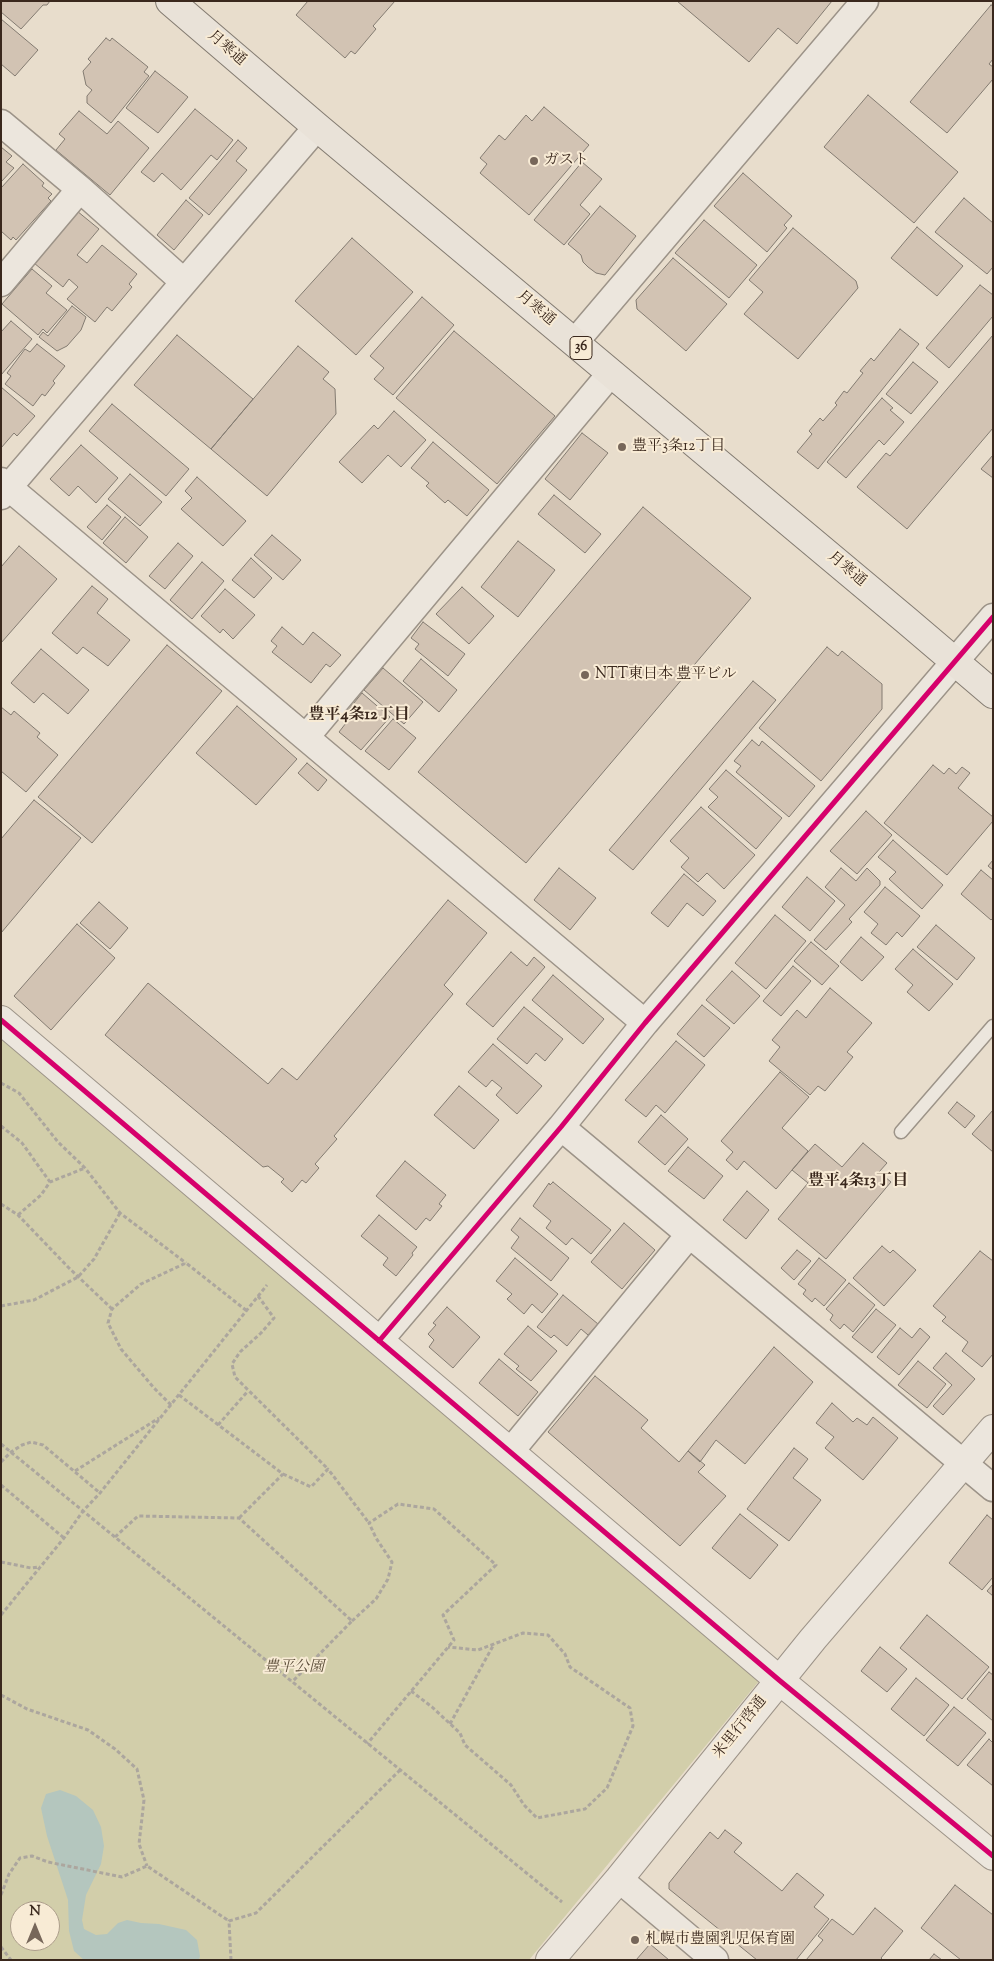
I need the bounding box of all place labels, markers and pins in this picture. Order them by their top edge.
place label: ガスト [544,152,589,170]
marker: ガスト [528,155,540,167]
place label: 豊平3条12丁目 [632,438,725,456]
marker: 豊平3条12丁目 [616,441,628,453]
place label: NTT東日本 豊平ビル [595,666,736,684]
marker: NTT東日本 豊平ビル [579,669,591,681]
place label: 札幌市豊園乳児保育園 [645,1931,795,1949]
marker: 札幌市豊園乳児保育園 [629,1934,641,1946]

